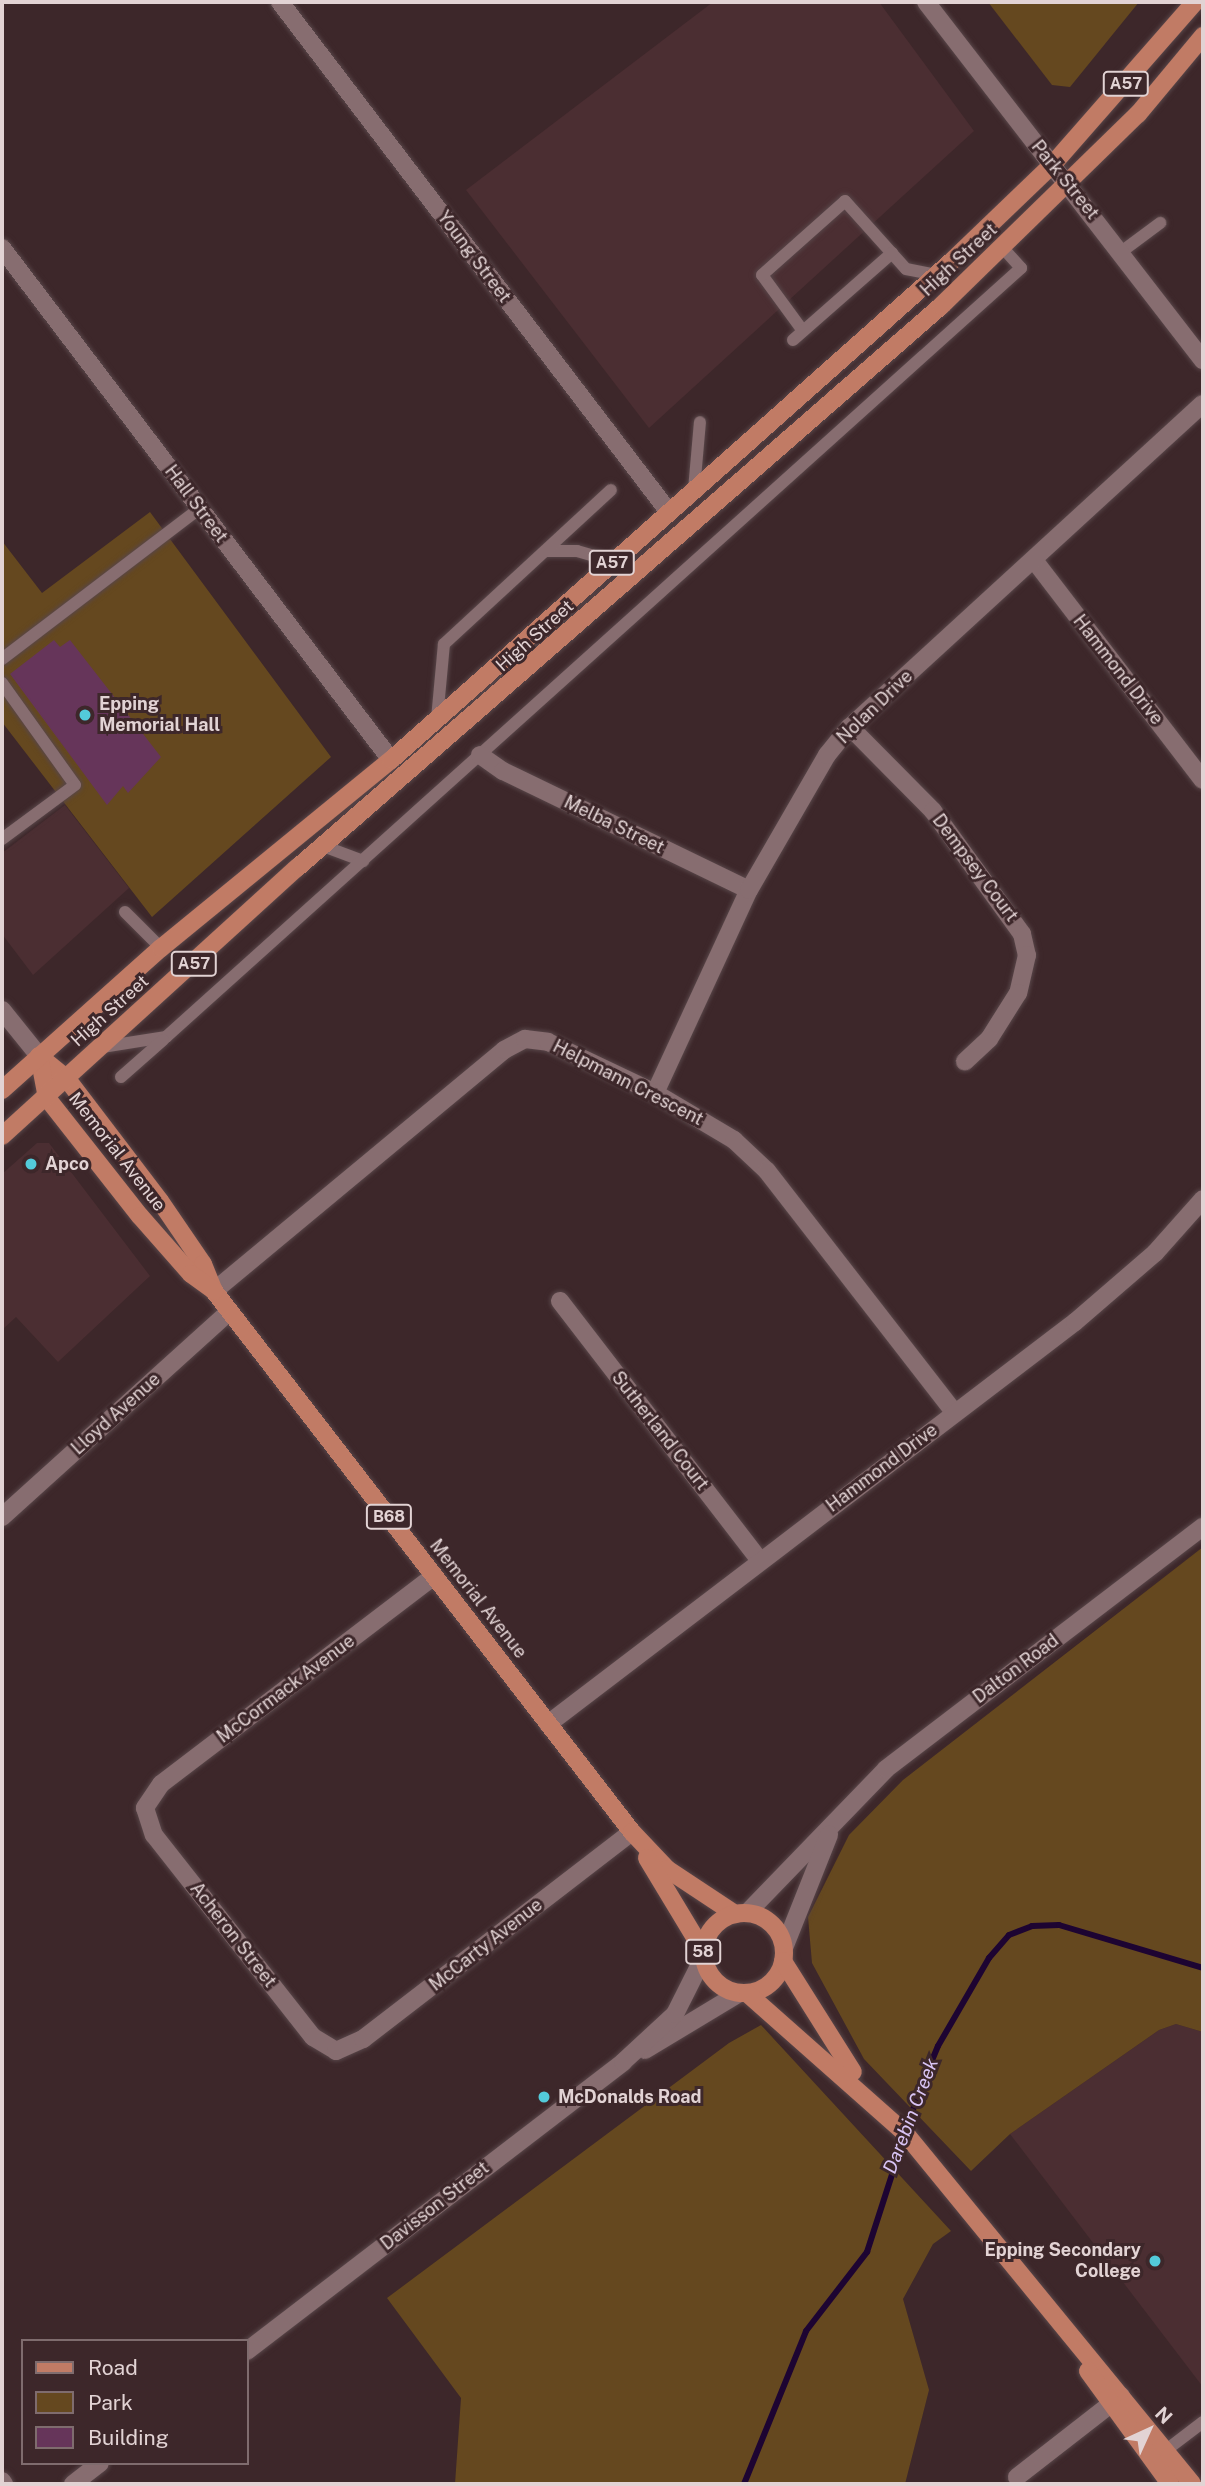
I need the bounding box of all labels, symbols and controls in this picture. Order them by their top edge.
road number: A57 [1102,72,1150,96]
street label: Park Street [1027,136,1103,224]
street label: Young Street [433,207,515,307]
street label: High Street [916,219,1002,301]
street label: Hall Street [160,461,232,547]
road number: A57 [588,550,636,576]
street label: High Street [492,596,578,676]
street label: Hammond Drive [1068,611,1168,729]
street label: Nolan Drive [833,666,917,748]
place label: Epping Memorial Hall [99,694,220,736]
marker: Epping Memorial Hall [77,707,93,723]
street label: Melba Street [560,791,668,859]
street label: Dempsey Court [928,810,1022,926]
road number: A57 [170,952,218,976]
street label: High Street [67,971,153,1051]
street label: Helpmann Crescent [549,1036,707,1130]
street label: Memorial Avenue [64,1088,170,1216]
place label: Apco [45,1153,89,1175]
marker: Apco [23,1156,39,1172]
street label: Sutherland Court [607,1367,713,1495]
street label: Lloyd Avenue [67,1369,165,1459]
street label: Hammond Drive [822,1419,942,1517]
road number: B68 [364,1504,414,1530]
street label: Memorial Avenue [425,1535,531,1663]
street label: McCormack Avenue [213,1630,359,1748]
street label: Dalton Road [969,1630,1063,1708]
street label: Acheron Street [185,1878,281,1992]
street label: McCarty Avenue [425,1894,547,1996]
road number: 58 [684,1940,722,1964]
water label: Darebin Creek [879,2055,943,2177]
place label: McDonalds Road [558,2086,702,2108]
marker: McDonalds Road [536,2089,552,2105]
street label: Davisson Street [377,2157,493,2255]
place label: Epping Secondary College [984,2240,1141,2282]
marker: Epping Secondary College [1147,2253,1163,2269]
legend [21,2339,248,2465]
text: Road [88,2355,138,2380]
text: Park [88,2390,133,2415]
north arrow [1114,2395,1184,2465]
text: N [1151,2402,1177,2428]
text: Building [88,2425,169,2450]

